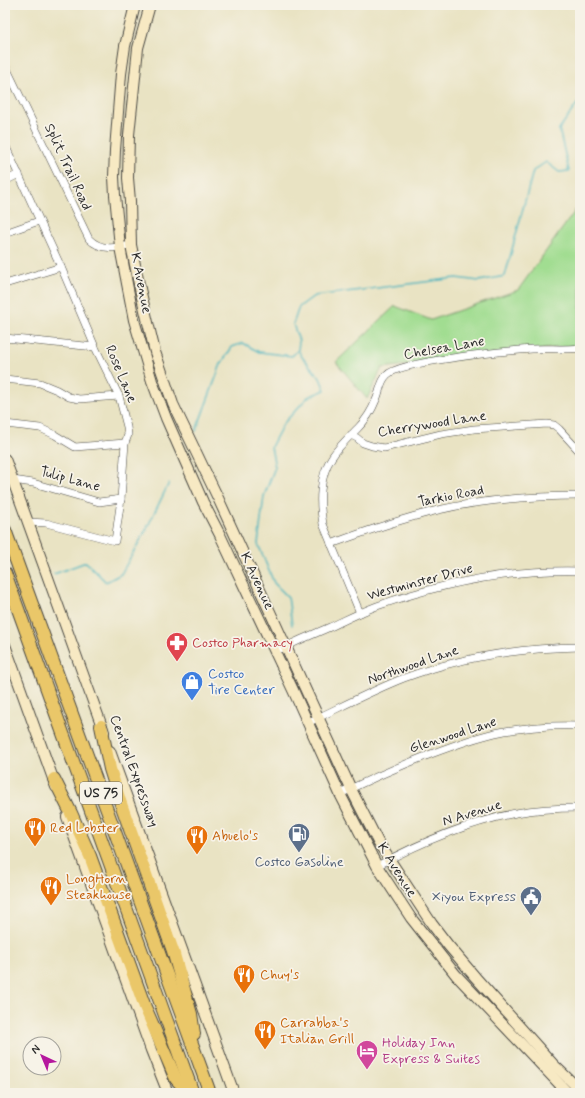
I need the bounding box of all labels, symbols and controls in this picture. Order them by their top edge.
street label: Split Trail Road [40,121,96,213]
street label: K Avenue [126,251,156,315]
street label: Chelsea Lane [402,332,486,364]
street label: Rose Lane [101,342,141,406]
street label: Cherrywood Lane [376,407,488,441]
street label: Tulip Lane [38,462,102,496]
street label: Tarkio Road [417,481,485,511]
street label: K Avenue [236,549,278,613]
street label: Westminster Drive [365,559,475,605]
pharmacy icon: Costco Pharmacy [164,630,190,663]
place label: Costco Pharmacy [192,634,293,652]
street label: Northwood Lane [365,641,461,689]
place label: Costco Tire Center [208,665,275,699]
shop icon: Costco Tire Center [179,669,205,702]
street label: Central Expressway [105,712,163,830]
street label: Glenwood Lane [407,712,499,758]
road number: US 75 [80,782,122,804]
street label: N Avenue [440,795,504,831]
restaurant icon: Red Lobster [22,815,48,848]
place label: Red Lobster [50,819,119,837]
fuel station icon: Costco Gasoline [286,821,312,854]
restaurant icon: Abuelo's [184,823,210,856]
place label: Abuelo's [212,827,258,845]
street label: K Avenue [373,839,421,901]
place label: Costco Gasoline [254,853,344,871]
place label: LongHorn Steakhouse [66,870,131,904]
restaurant icon: LongHorn Steakhouse [38,874,64,907]
public building icon: Xiyou Express [518,884,544,917]
place label: Xiyou Express [432,888,516,906]
restaurant icon: Chuy's [231,962,257,995]
place label: Chuy's [260,966,299,984]
place label: Carrabba's Italian Grill [280,1014,354,1048]
restaurant icon: Carrabba's Italian Grill [252,1018,278,1051]
place label: Holiday Inn Express & Suites [382,1034,480,1068]
north arrow [22,1036,62,1076]
hotel icon: Holiday Inn Express & Suites [354,1038,380,1071]
text: N [28,1042,43,1057]

